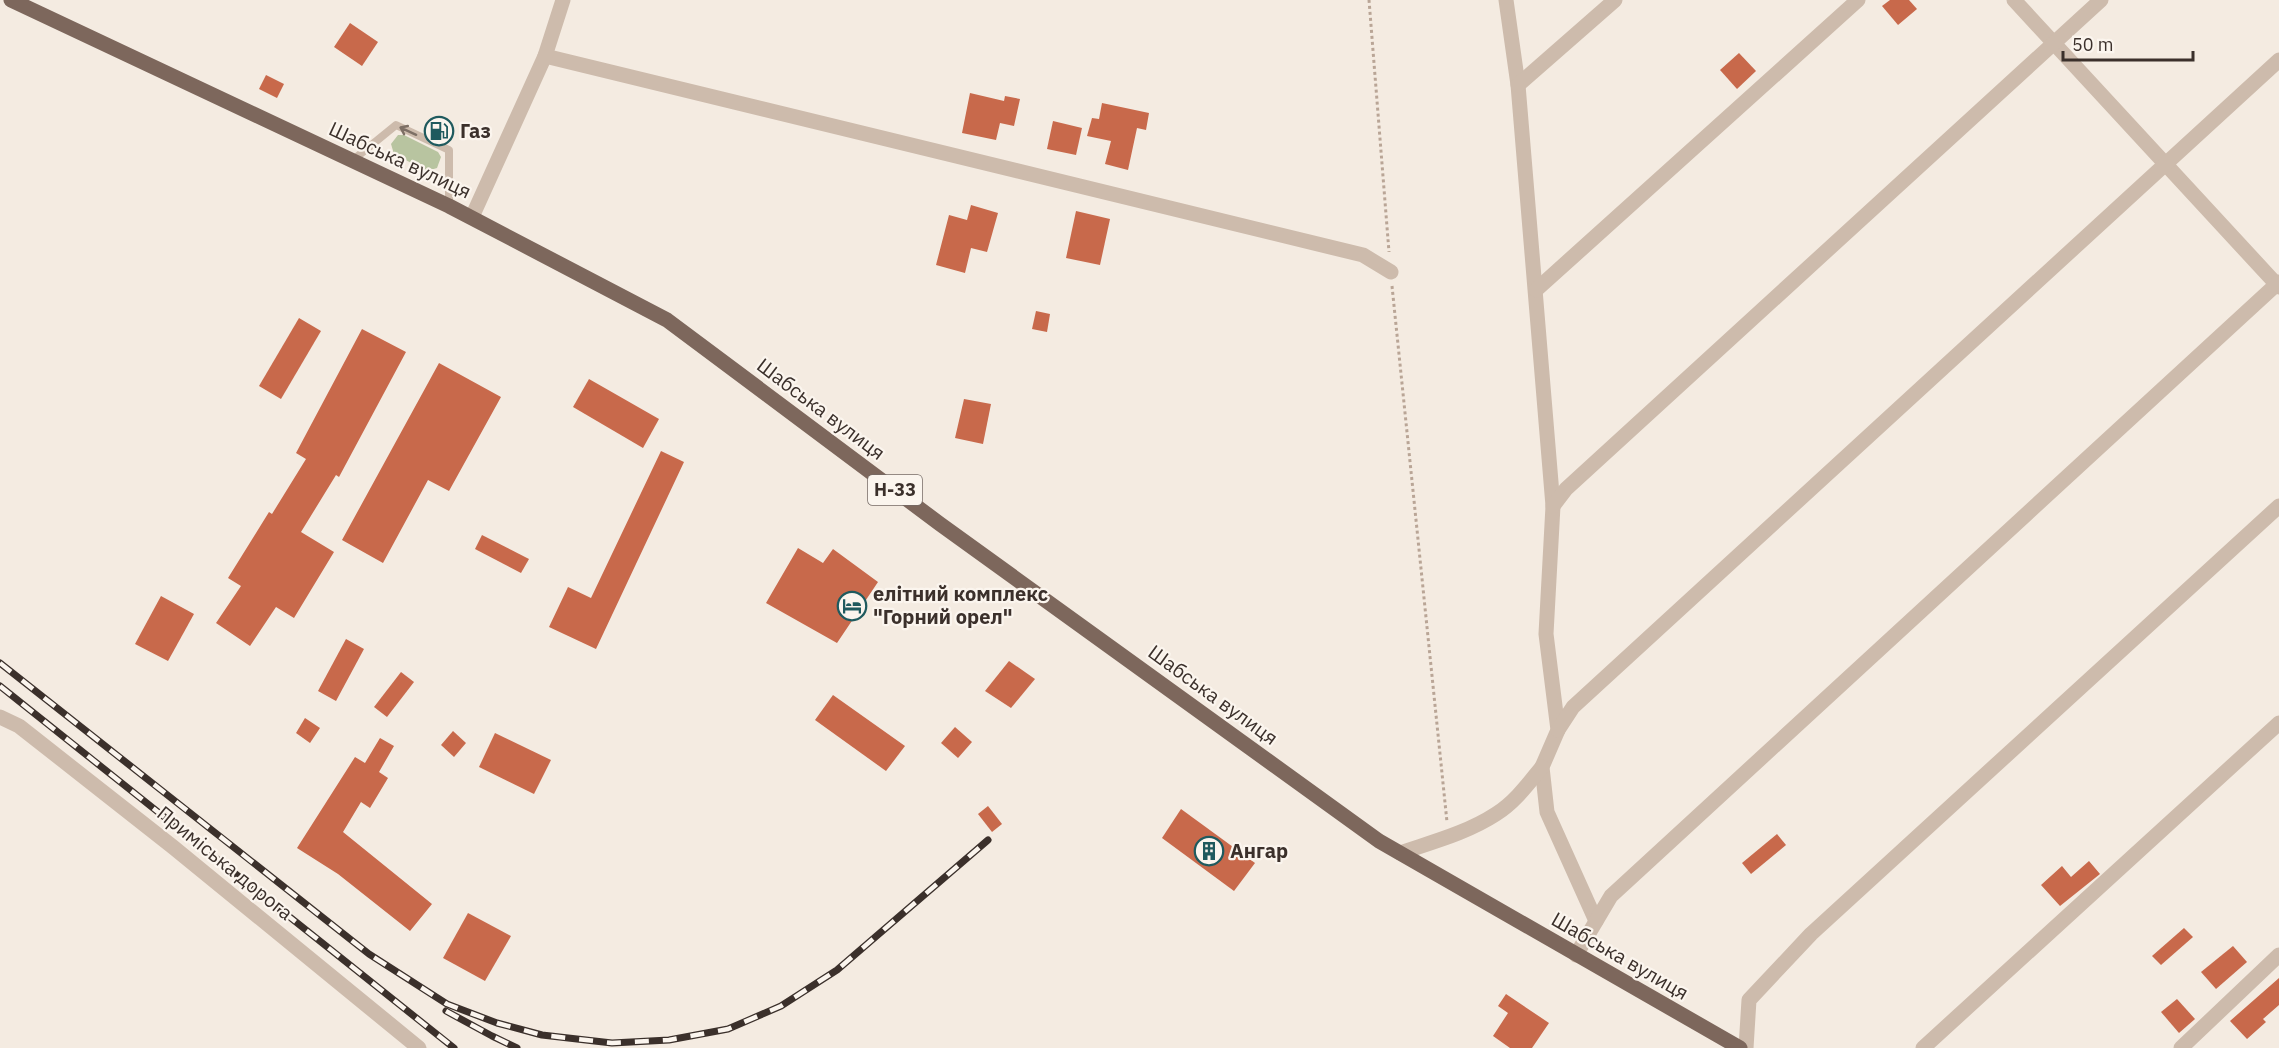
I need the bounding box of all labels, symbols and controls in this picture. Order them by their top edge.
scale bar [2063,24,2194,62]
text: 50 m [2072,33,2114,56]
street label: Шабська вулиця [325,115,476,204]
fuel station icon: Газ [423,115,455,147]
place label: Газ [460,117,491,144]
one-way arrow [400,124,418,136]
street label: Шабська вулиця [752,351,891,466]
road number: Н-33 [868,475,922,505]
place label: елітний комплекс "Горний орел" [873,580,1048,630]
hotel icon: елітний комплекс "Горний орел" [836,590,868,622]
street label: Шабська вулиця [1143,638,1284,751]
street label: Приміська дорога [152,799,299,926]
building icon: Ангар [1193,835,1225,867]
place label: Ангар [1230,837,1288,864]
street label: Шабська вулиця [1547,905,1694,1006]

